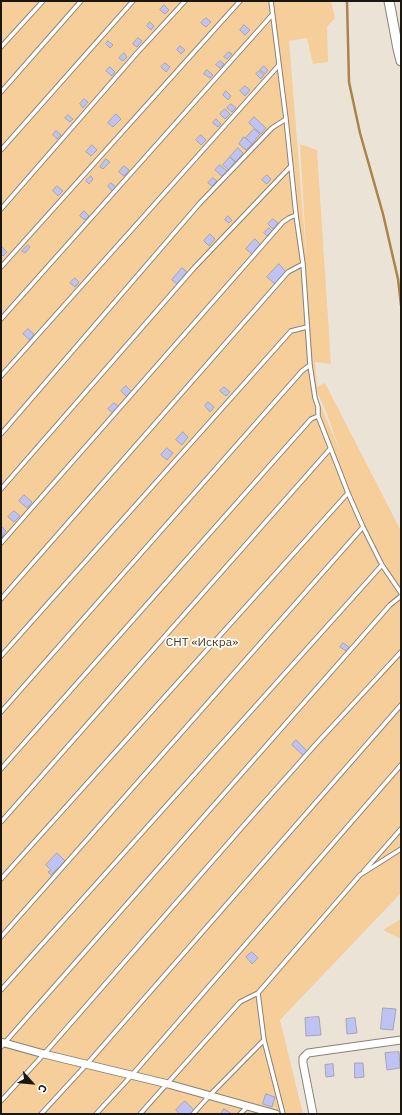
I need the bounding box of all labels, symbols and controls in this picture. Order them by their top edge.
park label: СНТ «Искра» [166,636,238,650]
north arrow [12,1063,52,1103]
text: С [35,1082,51,1095]

